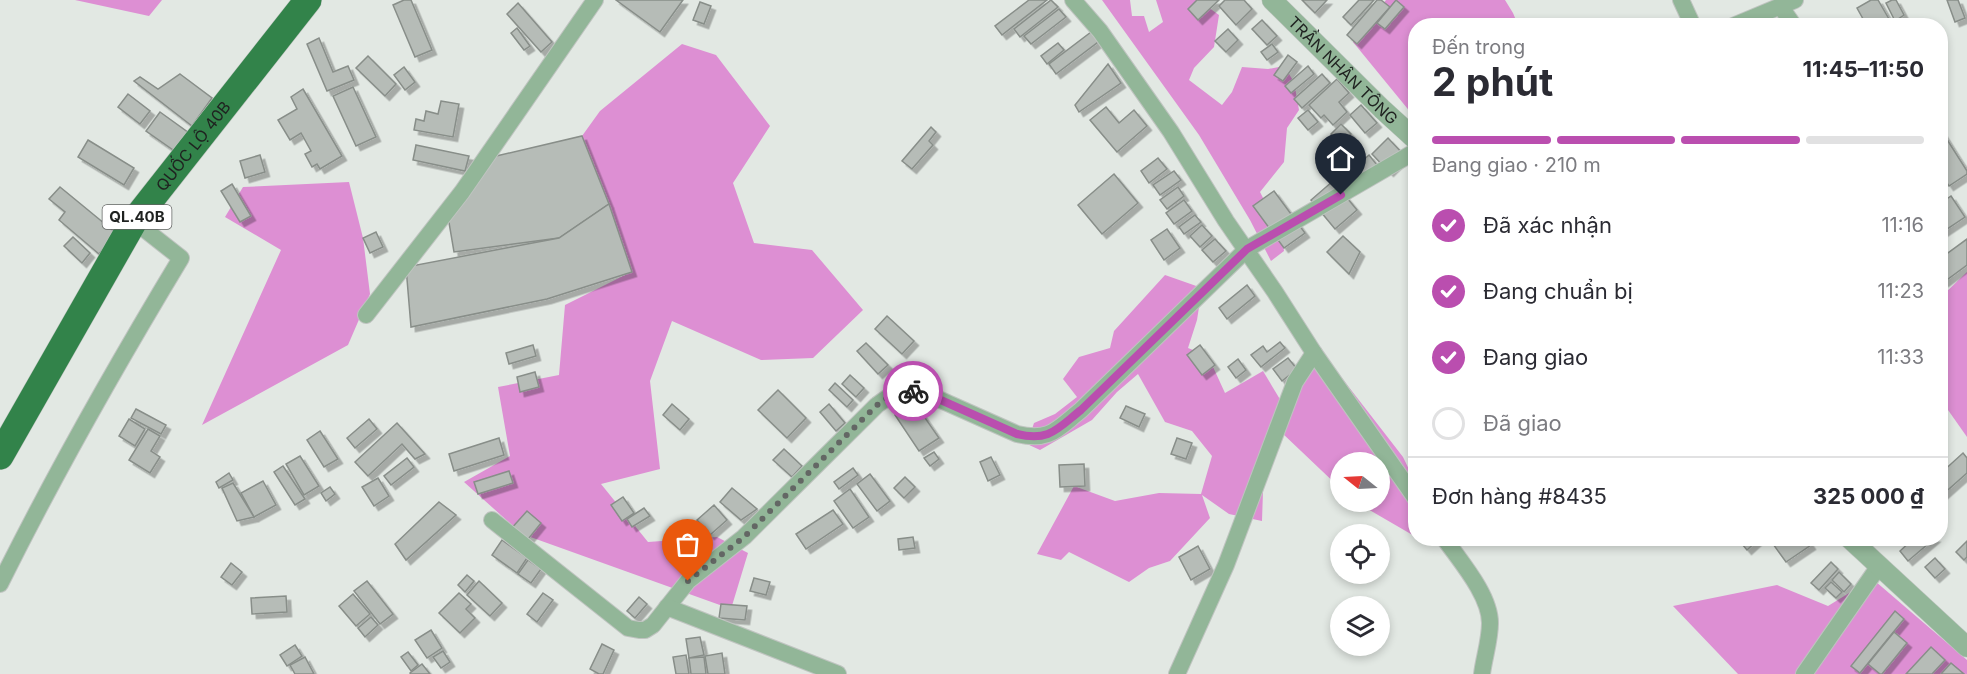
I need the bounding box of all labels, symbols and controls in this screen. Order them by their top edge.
street label: TRẦN NHÂN TÔNG [1284,12,1402,129]
text: Đến trong [1432,35,1525,59]
text: 11:45–11:50 [1803,56,1924,82]
text: 2 phút [1432,58,1553,105]
street label: QUỐC LỘ 40B [152,97,235,195]
pin [1315,133,1366,195]
icon: home [1324,142,1357,175]
text: Đang giao · 210 m [1432,153,1601,177]
road number: QL.40B [102,205,172,229]
icon: check [1432,209,1465,242]
text: Đã xác nhận [1483,212,1612,238]
text: 11:16 [1881,213,1924,237]
icon: check [1432,275,1465,308]
text: Đang chuẩn bị [1483,278,1633,304]
text: 11:23 [1877,279,1924,303]
icon: check [1432,341,1465,374]
text: Đang giao [1483,344,1588,370]
text: 11:33 [1877,345,1924,369]
courier [883,361,943,421]
icon: bike [897,375,930,408]
text: Đã giao [1483,410,1562,436]
north arrow [1330,452,1390,512]
map controls [1330,452,1390,656]
text: Đơn hàng #8435 [1432,483,1607,509]
text: 325 000 ₫ [1813,483,1924,509]
pin [662,519,713,581]
button: locate [1330,524,1390,584]
icon: bag [671,528,704,561]
button: layers [1330,596,1390,656]

